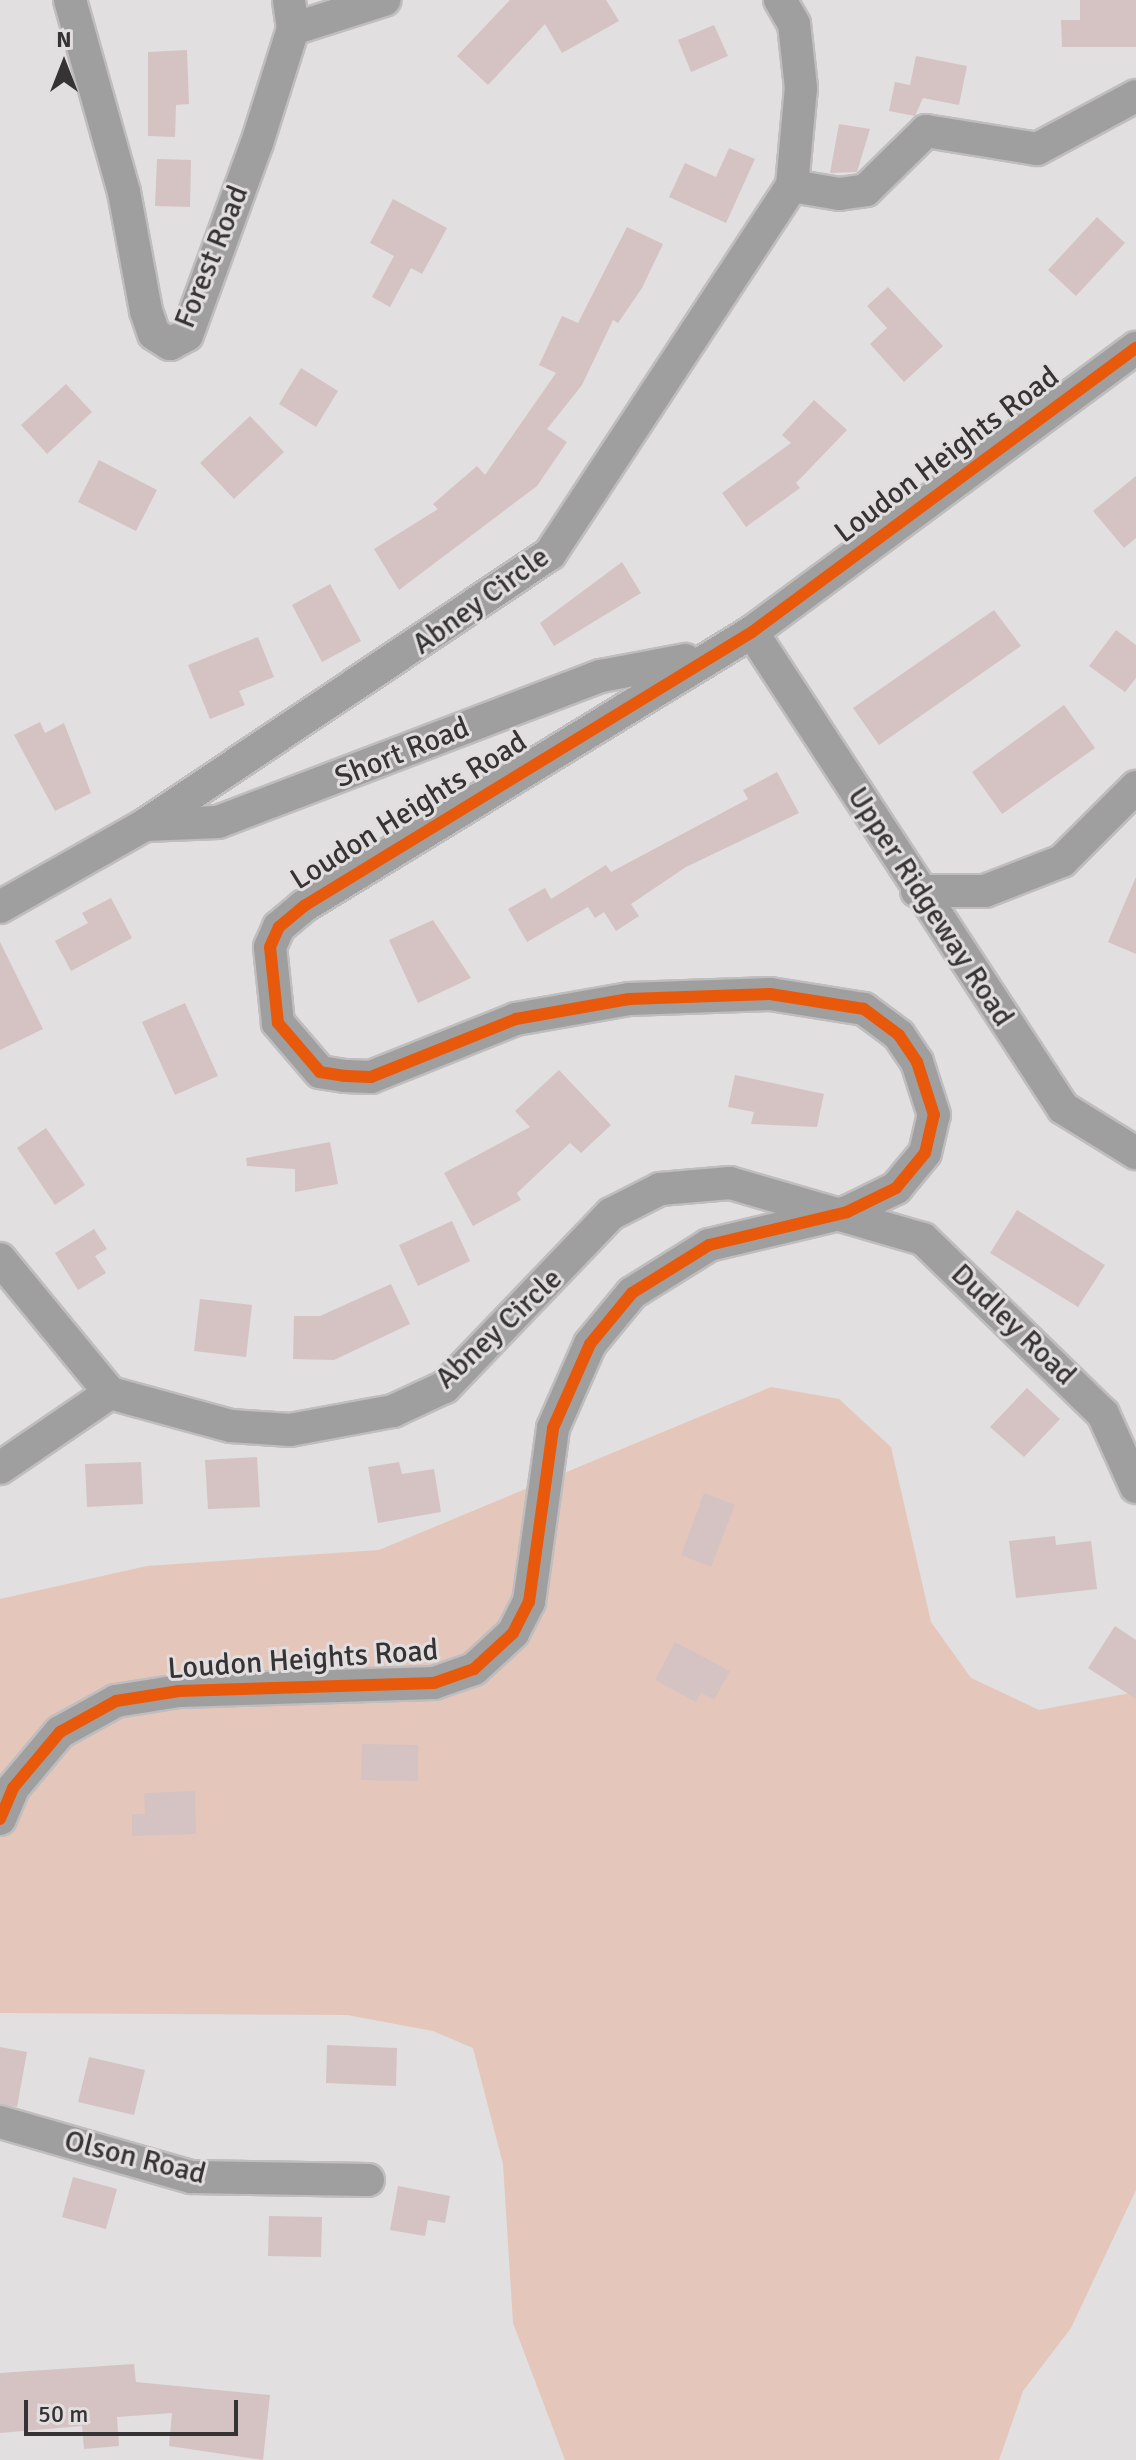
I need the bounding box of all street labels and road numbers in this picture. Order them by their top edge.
street label: Forest Road [167,181,257,333]
street label: Loudon Heights Road [828,359,1066,551]
street label: Abney Circle [406,539,556,663]
street label: Short Road [330,710,474,796]
street label: Loudon Heights Road [284,724,534,898]
street label: Upper Ridgeway Road [839,781,1021,1033]
street label: Dudley Road [943,1257,1083,1393]
street label: Abney Circle [428,1261,570,1397]
street label: Loudon Heights Road [166,1633,440,1687]
street label: Olson Road [61,2123,209,2193]

